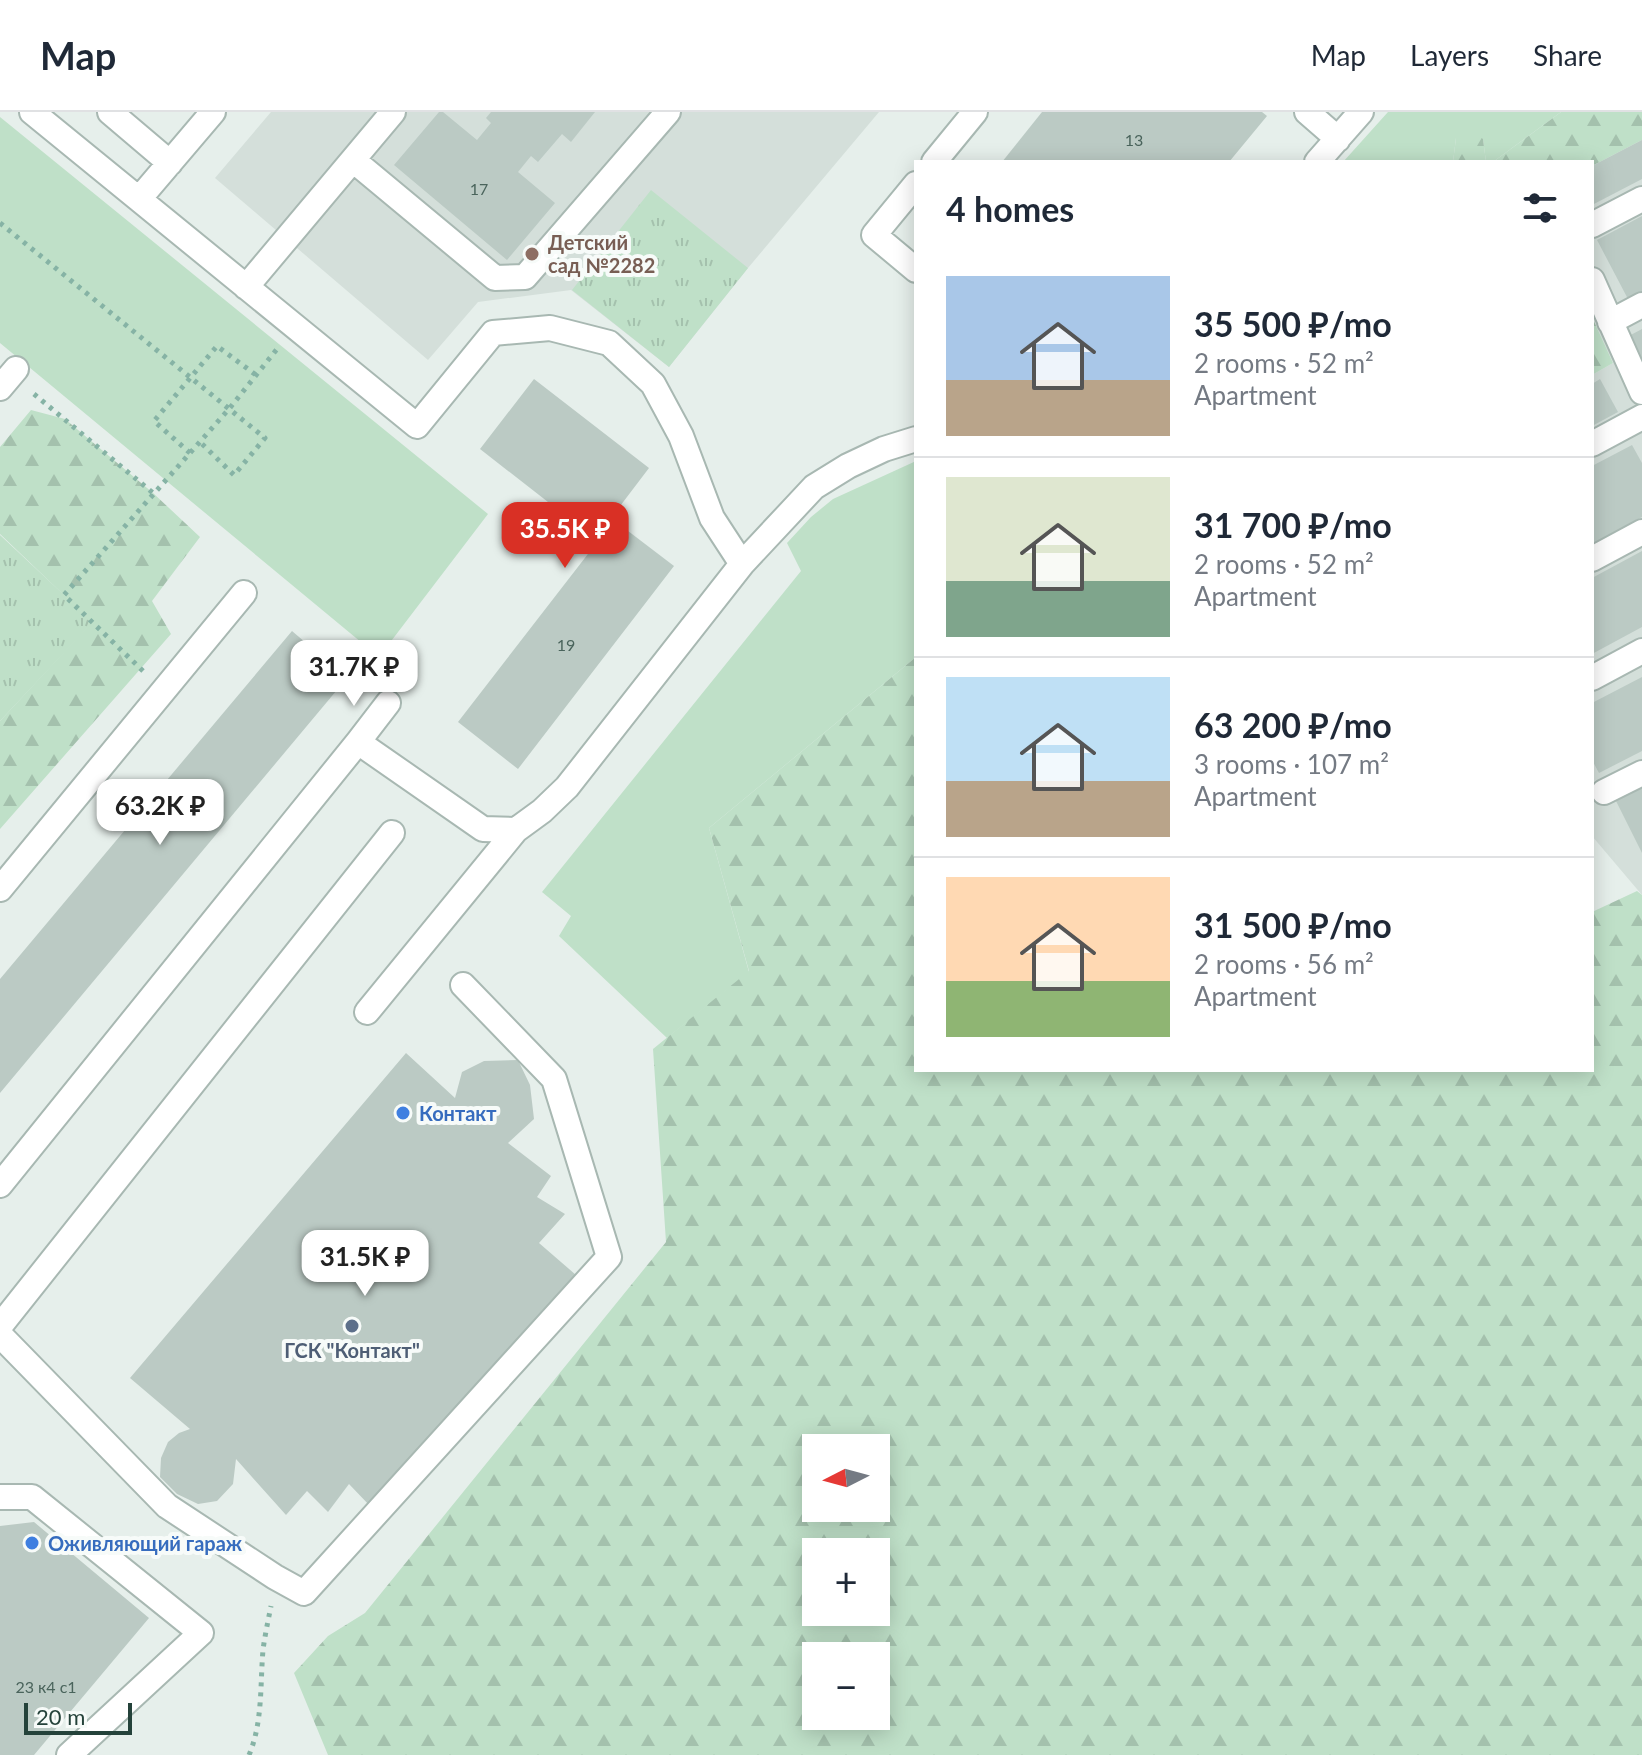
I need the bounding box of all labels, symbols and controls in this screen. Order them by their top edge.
text: Map [40,32,116,78]
text: Map [1311,38,1366,72]
text: Layers [1410,38,1489,72]
text: Share [1533,38,1602,72]
house number: 13 [1125,130,1143,149]
house number: 17 [470,179,488,198]
icon: filters [1518,186,1562,230]
text: 4 homes [946,188,1074,229]
place label: Детский сад №2282 [548,230,655,277]
marker: Детский сад №2282 [523,245,541,263]
text: 35 500 ₽/mo [1194,303,1392,344]
icon: home [1010,308,1106,404]
text: 2 rooms · 52 m² [1194,347,1374,379]
text: Apartment [1194,379,1317,411]
pin: 35.5K ₽ [491,502,639,570]
text: 31 700 ₽/mo [1194,504,1392,545]
icon: home [1010,509,1106,605]
text: 35.5K ₽ [520,512,610,544]
text: 2 rooms · 52 m² [1194,548,1374,580]
text: Apartment [1194,580,1317,612]
house number: 19 [557,635,575,654]
pin: 31.7K ₽ [280,640,428,708]
text: 31.7K ₽ [309,650,399,682]
text: 63 200 ₽/mo [1194,704,1392,745]
icon: home [1010,709,1106,805]
text: 3 rooms · 107 m² [1194,748,1389,780]
pin: 63.2K ₽ [86,779,234,847]
text: Apartment [1194,780,1317,812]
text: 63.2K ₽ [115,789,205,821]
text: 31 500 ₽/mo [1194,904,1392,945]
icon: home [1010,909,1106,1005]
text: 2 rooms · 56 m² [1194,948,1374,980]
text: Apartment [1194,980,1317,1012]
place label: Контакт [419,1101,497,1125]
marker: Контакт [394,1104,412,1122]
pin: 31.5K ₽ [291,1230,439,1298]
text: 31.5K ₽ [320,1240,410,1272]
marker: ГСК "Контакт" [343,1317,361,1335]
place label: ГСК "Контакт" [284,1338,420,1362]
north arrow [802,1434,890,1522]
map controls [802,1434,890,1730]
place label: Оживляющий гараж [48,1531,243,1555]
marker: Оживляющий гараж [23,1534,41,1552]
button: + [802,1538,890,1626]
button: − [802,1642,890,1730]
house number: 23 к4 с1 [15,1677,77,1696]
scale bar [24,1699,132,1735]
text: 20 m [36,1703,85,1730]

